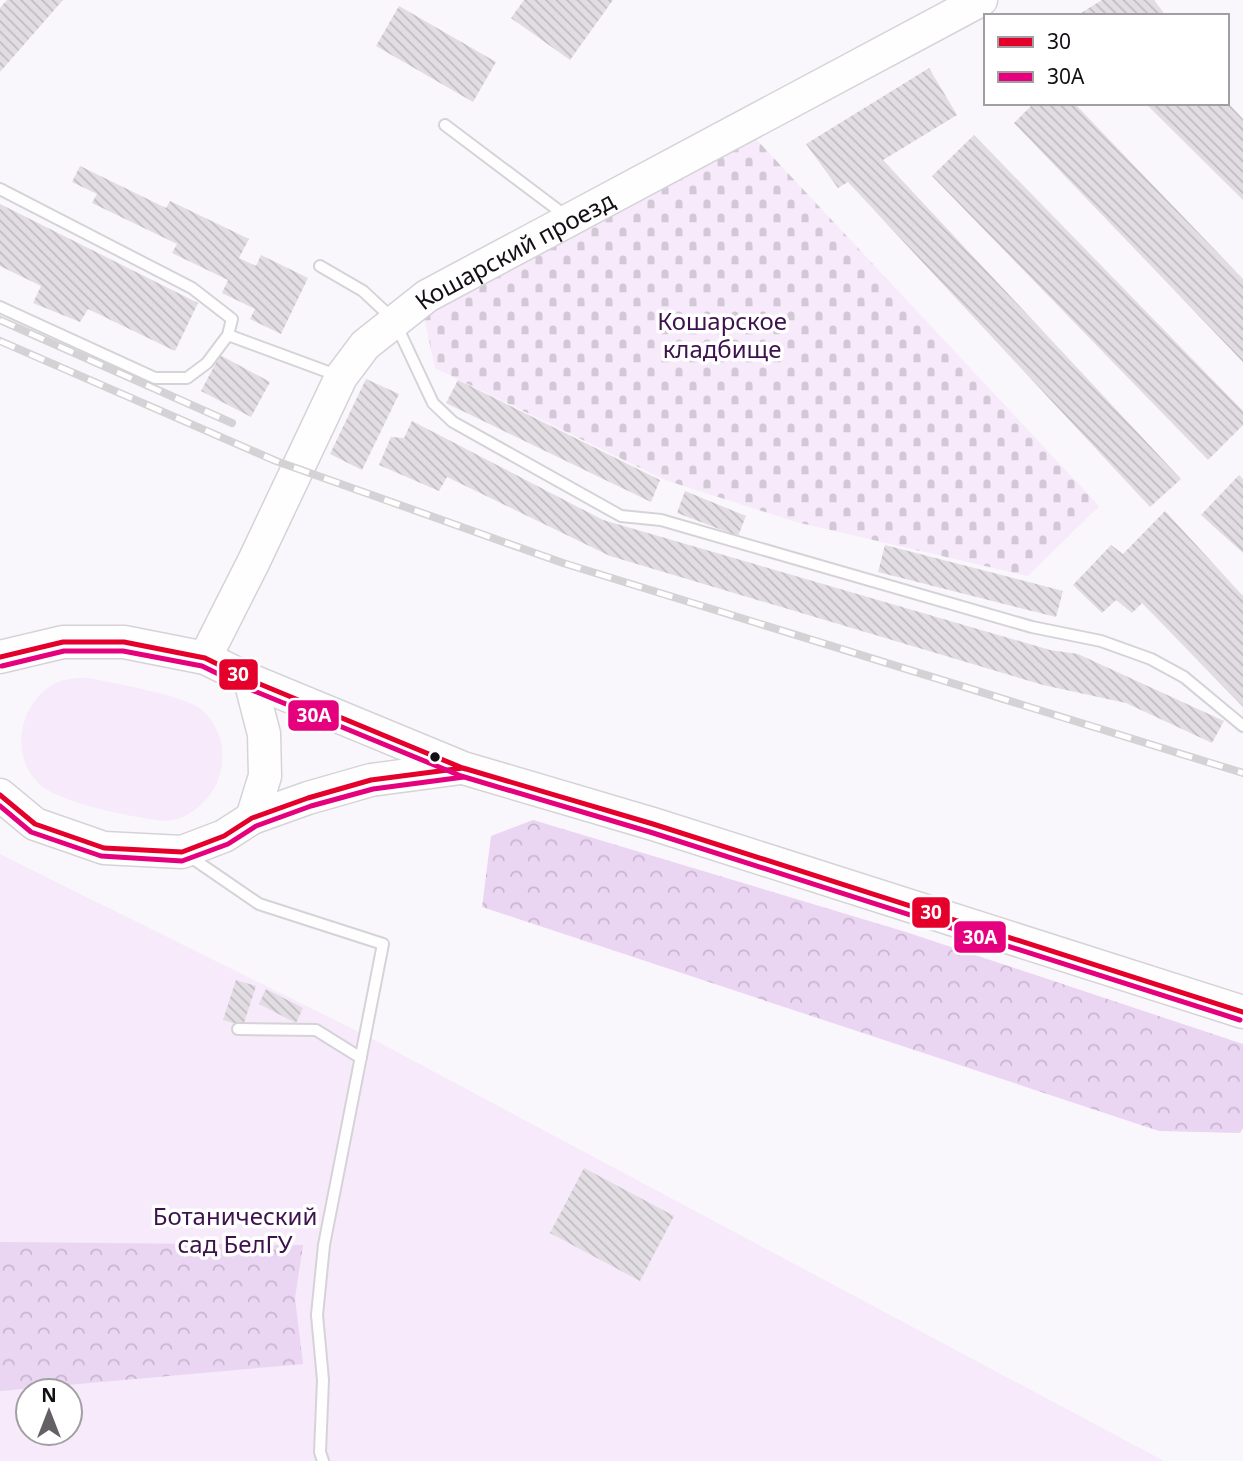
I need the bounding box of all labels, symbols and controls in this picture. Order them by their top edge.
legend [984,14,1229,105]
text: 30 [1047,27,1071,55]
text: 30А [1047,62,1085,90]
street label: Кошарский проезд [407,182,620,316]
park label: Кошарское кладбище [657,304,787,365]
line badge: 30 [218,658,259,691]
text: 30 [227,661,249,687]
line badge: 30А [287,699,340,732]
text: 30А [297,702,332,728]
unlabelled marker [428,750,442,764]
line badge: 30 [911,896,951,929]
text: 30 [920,899,942,925]
line badge: 30А [953,920,1007,954]
text: 30А [963,924,998,950]
park label: Ботанический сад БелГУ [153,1199,317,1260]
north arrow [14,1377,84,1447]
text: N [41,1382,57,1408]

